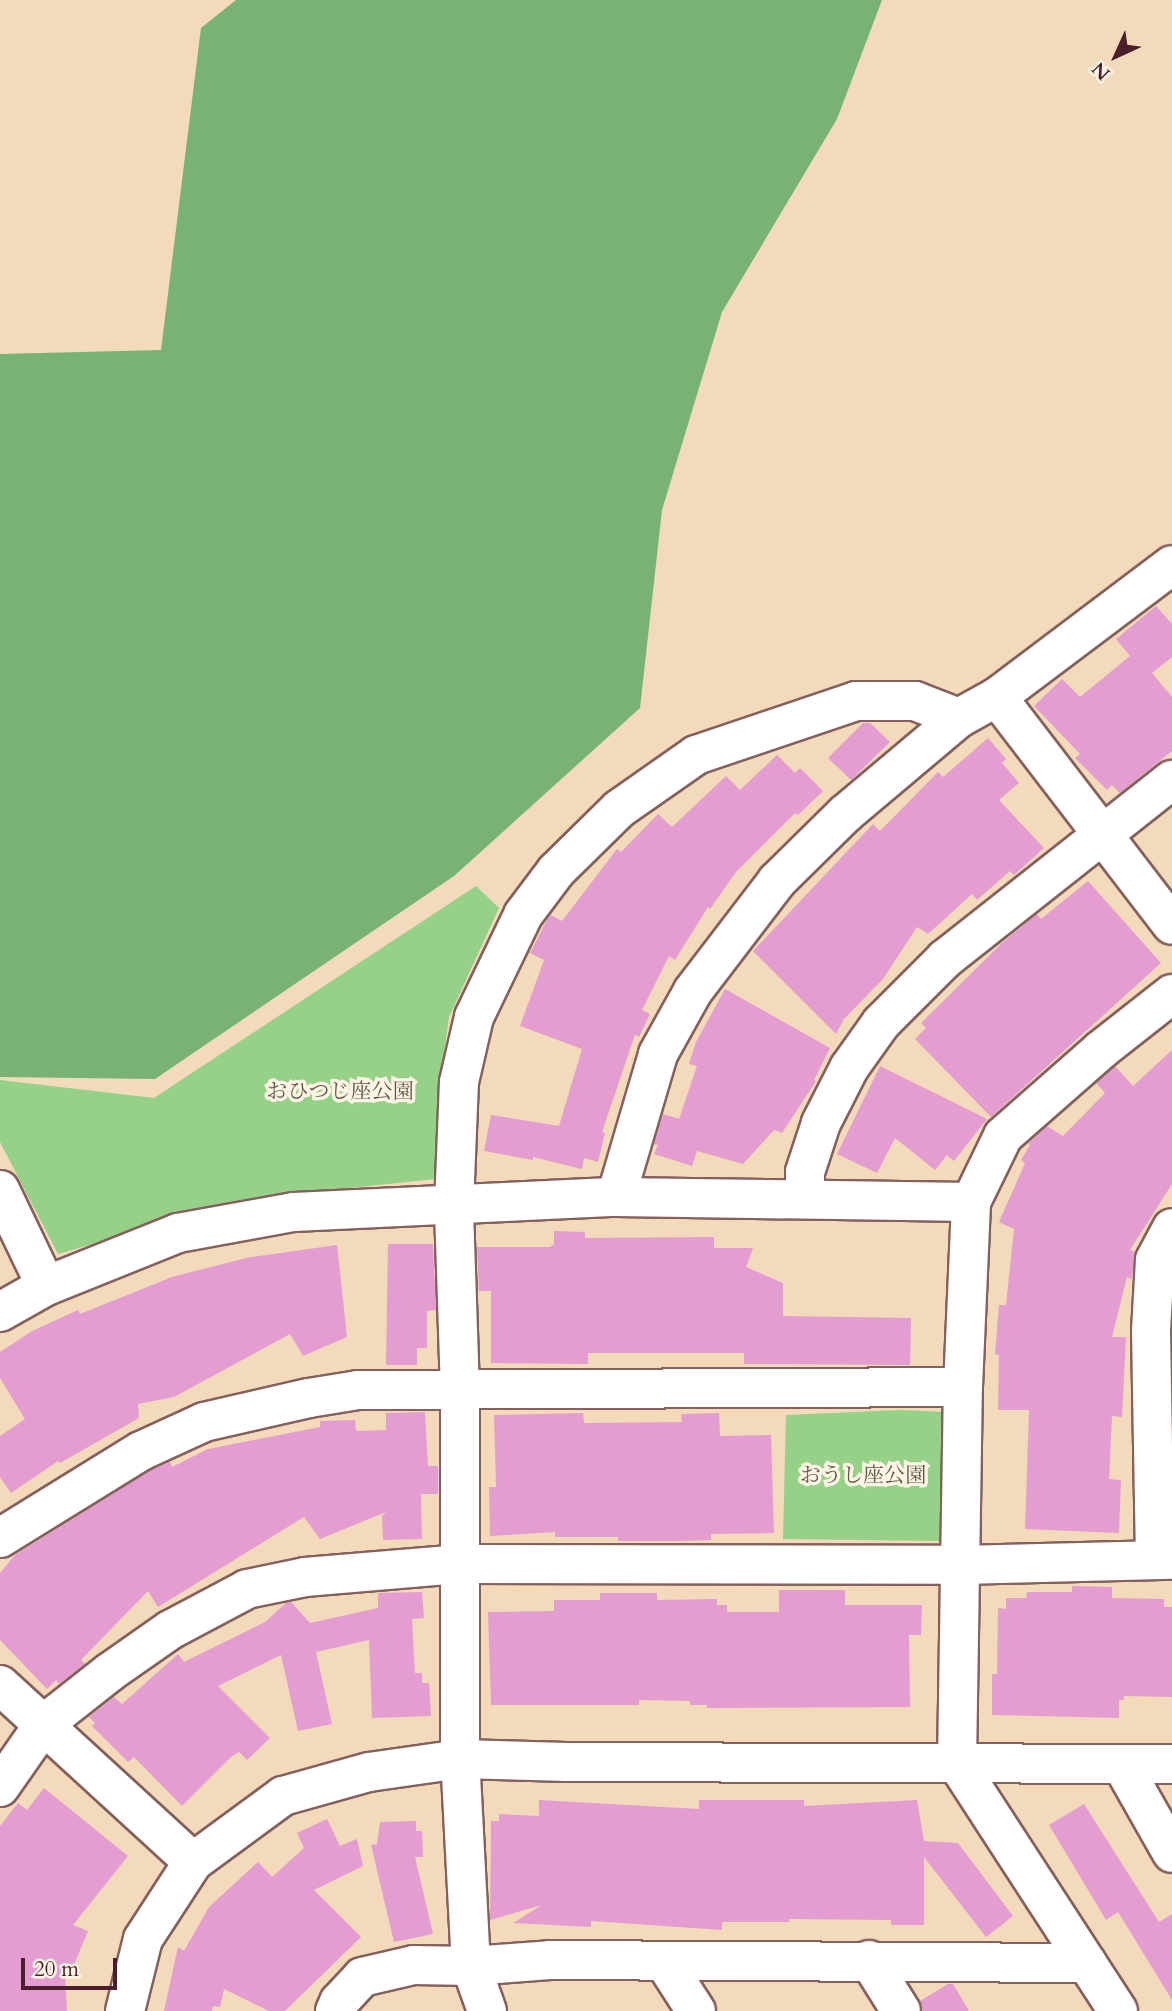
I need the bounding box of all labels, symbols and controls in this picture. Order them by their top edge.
north arrow [1081,21,1151,91]
text: N [1086,56,1116,86]
park label: おひつじ座公園 [267,1079,413,1105]
park label: おうし座公園 [800,1463,926,1489]
scale bar [24,1944,121,1988]
text: 20 m [34,1955,79,1984]

